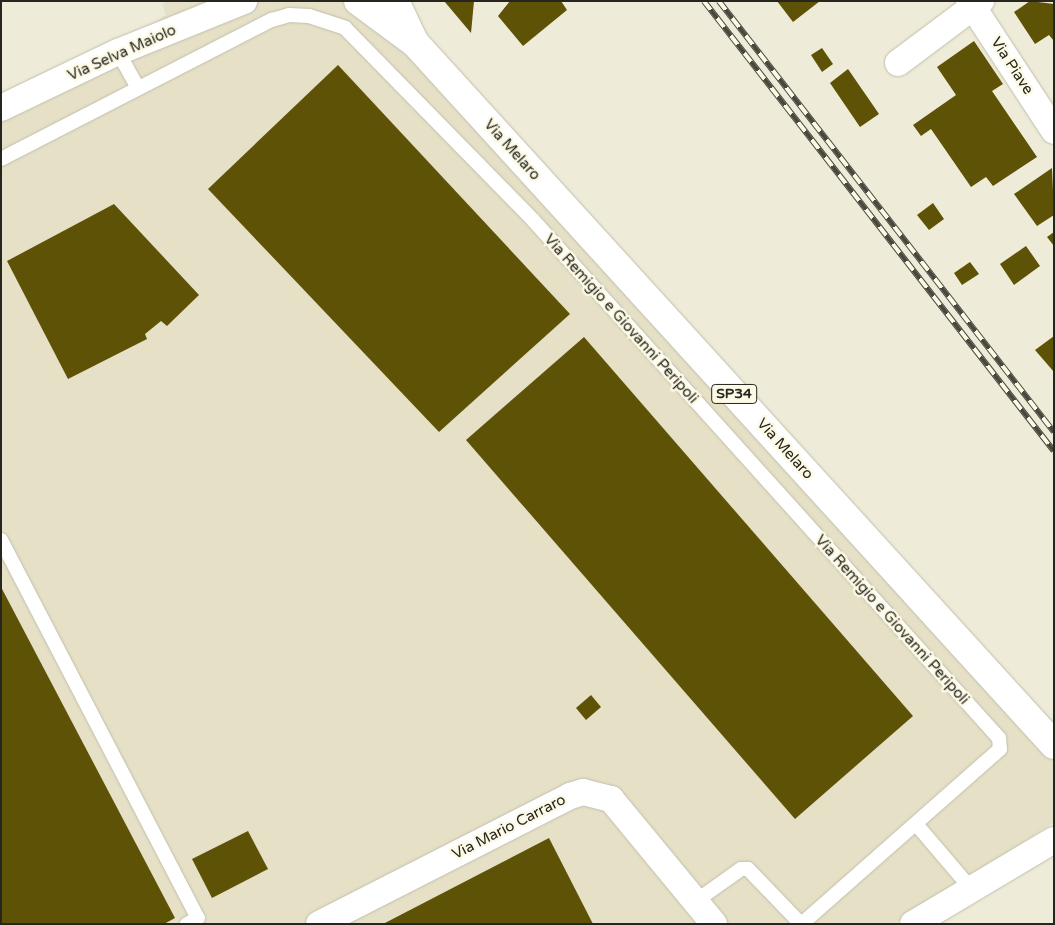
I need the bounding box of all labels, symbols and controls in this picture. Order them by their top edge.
street label: Via Selva Maiolo [65,21,179,85]
street label: Via Piave [987,34,1037,98]
street label: Via Melaro [480,116,544,184]
street label: Via Remigio e Giovanni Peripoli [540,231,702,407]
road number: SP34 [710,382,758,406]
street label: Via Melaro [753,415,817,483]
street label: Via Remigio e Giovanni Peripoli [811,532,973,708]
street label: Via Mario Carraro [449,791,569,863]

